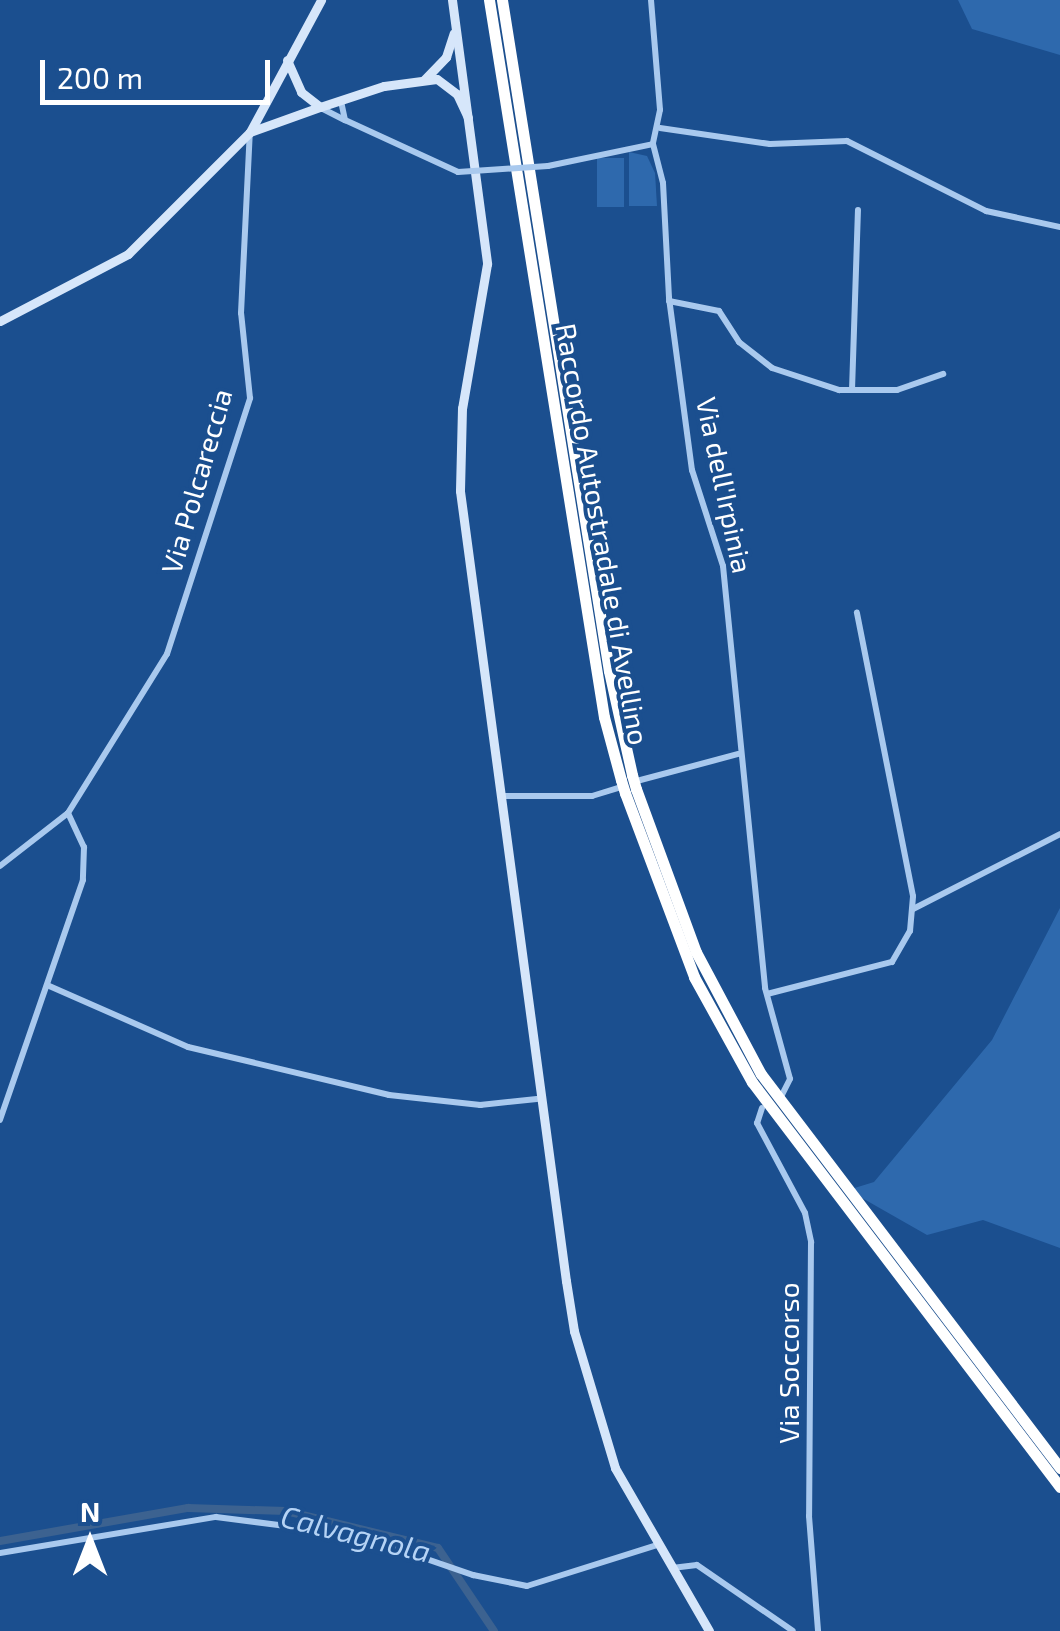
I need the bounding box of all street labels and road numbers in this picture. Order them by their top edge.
street label: Raccordo Autostradale di Avellino [549,320,657,748]
street label: Via Polcareccia [154,385,238,577]
street label: Via dell'Irpinia [690,394,760,576]
street label: Via Soccorso [771,1282,805,1444]

